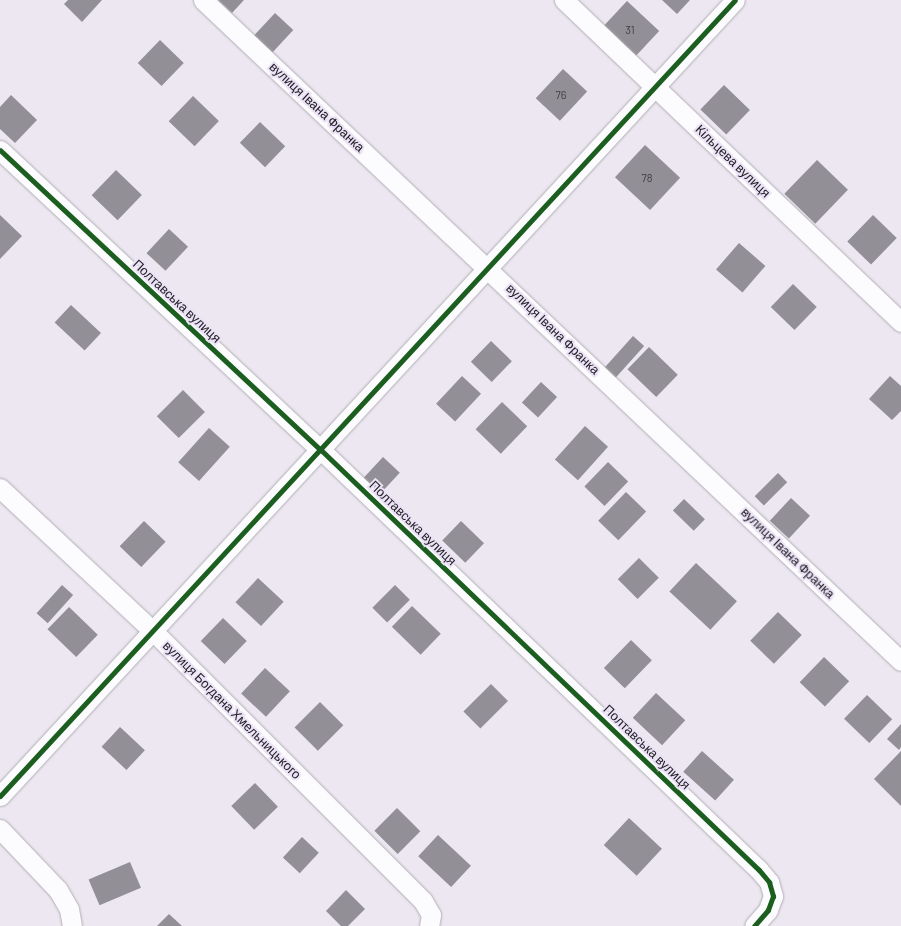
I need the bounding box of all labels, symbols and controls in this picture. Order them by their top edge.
house number: 31 [625,23,635,37]
street label: вулиця Івана Франка [266,59,368,155]
house number: 76 [556,88,566,102]
street label: Кільцева вулиця [692,121,774,201]
house number: 78 [642,171,652,185]
street label: Полтавська вулиця [130,256,224,346]
street label: вулиця Івана Франка [503,280,603,378]
street label: Полтавська вулиця [366,477,460,569]
street label: вулиця Івана Франка [738,504,838,602]
street label: вулиця Богдана Хмельницького [160,638,304,782]
street label: Полтавська вулиця [600,701,694,793]

